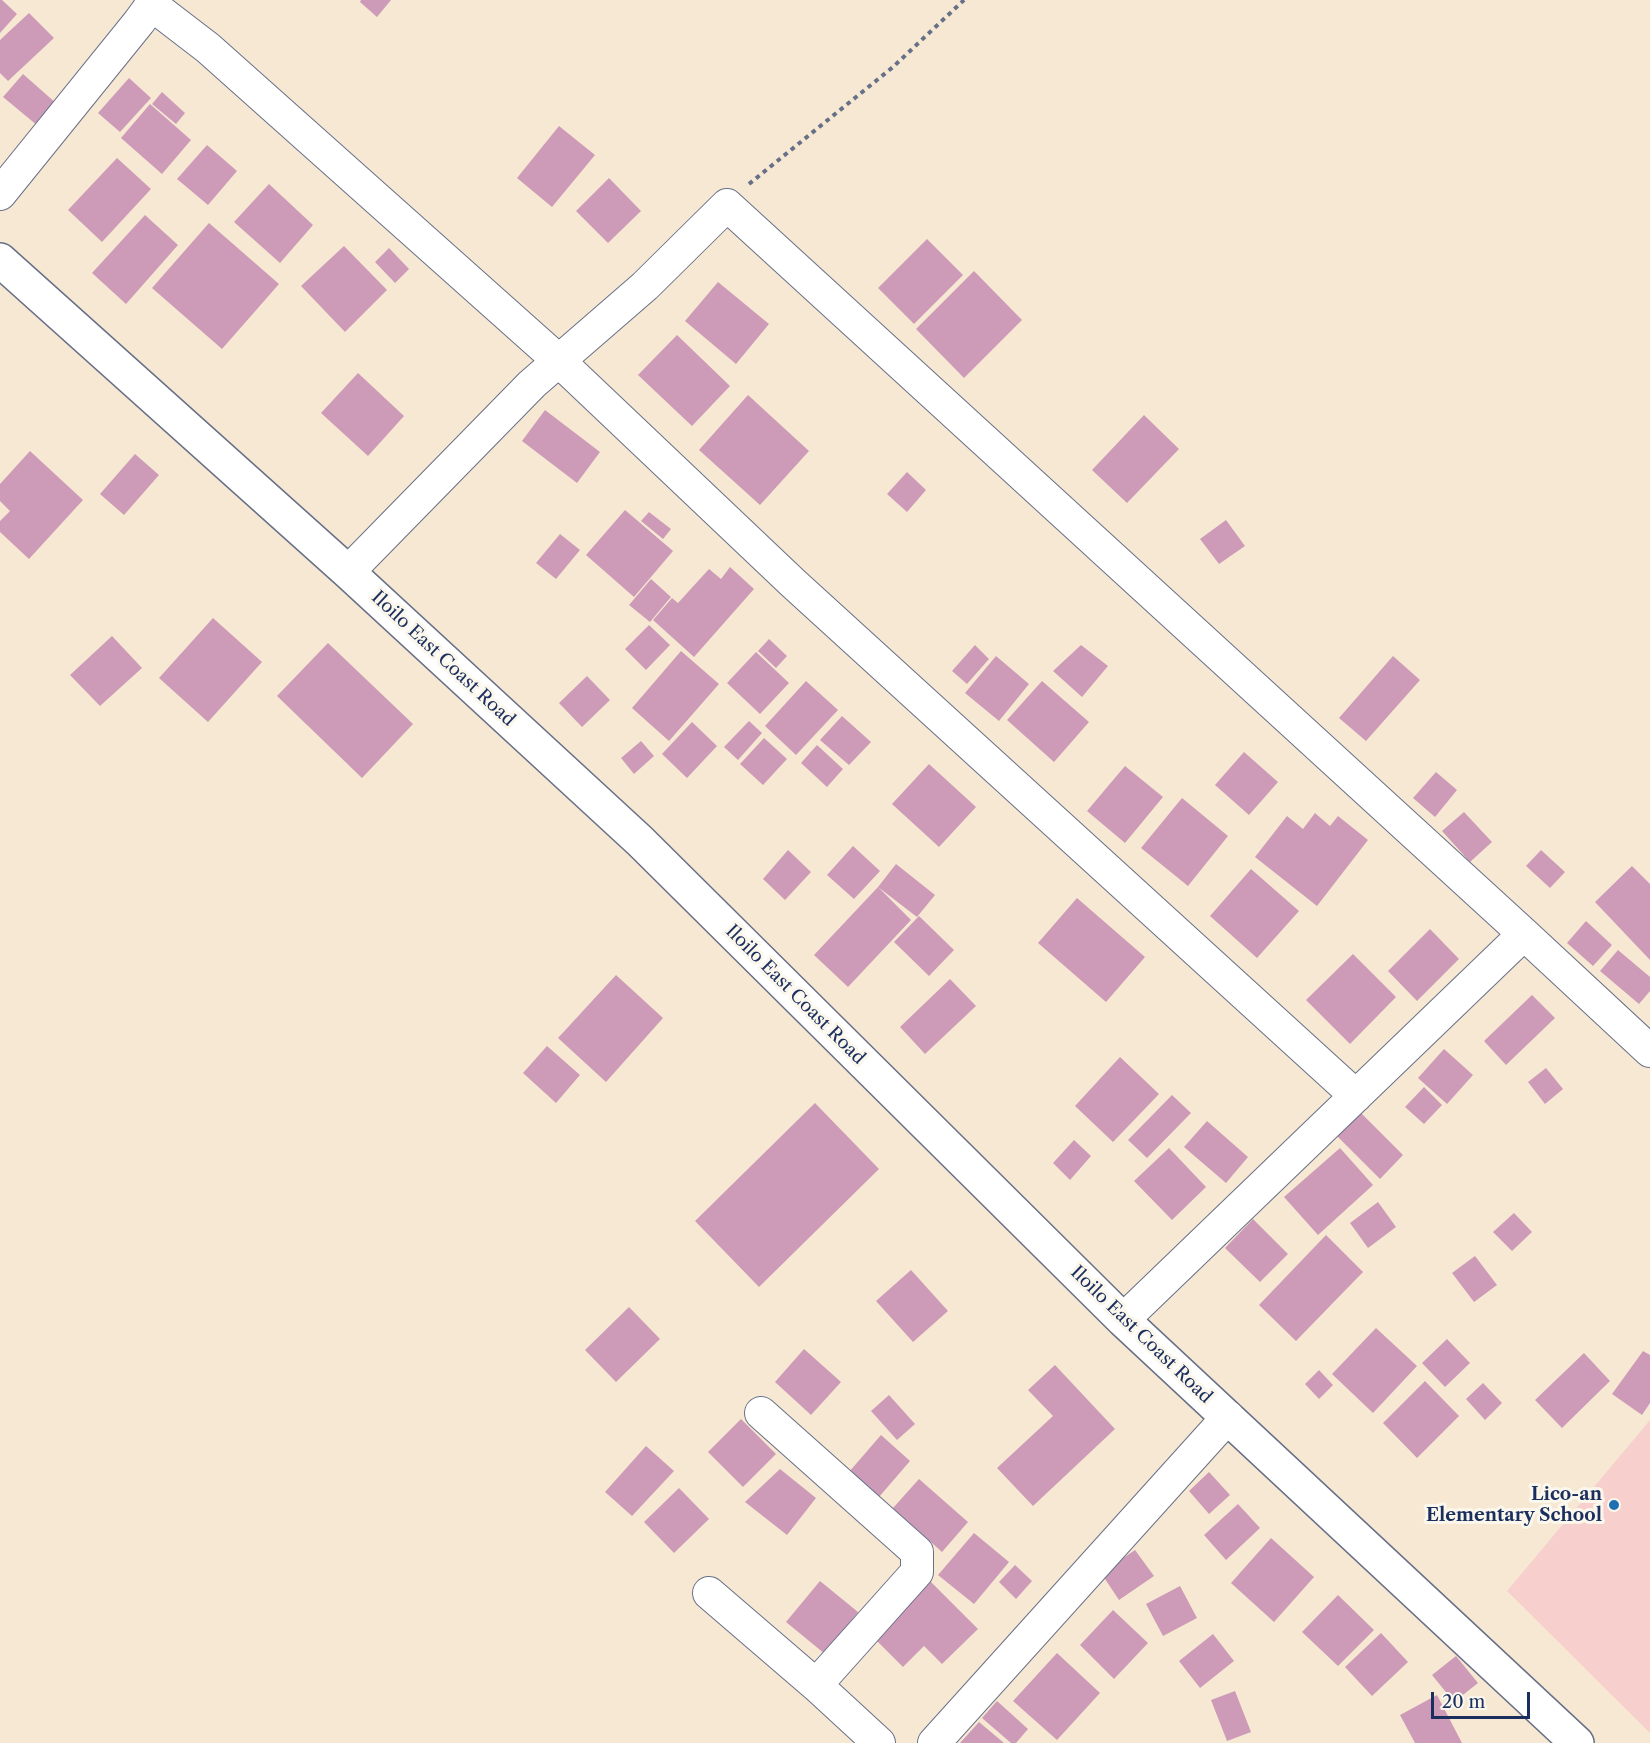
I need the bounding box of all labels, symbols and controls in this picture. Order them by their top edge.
street label: Iloilo East Coast Road [367,587,519,731]
street label: Iloilo East Coast Road [721,921,869,1069]
street label: Iloilo East Coast Road [1066,1262,1216,1408]
place label: Lico-an Elementary School [1426,1484,1602,1526]
marker: Lico-an Elementary School [1607,1498,1621,1512]
scale bar [1434,1680,1533,1718]
text: 20 m [1442,1691,1485,1713]

